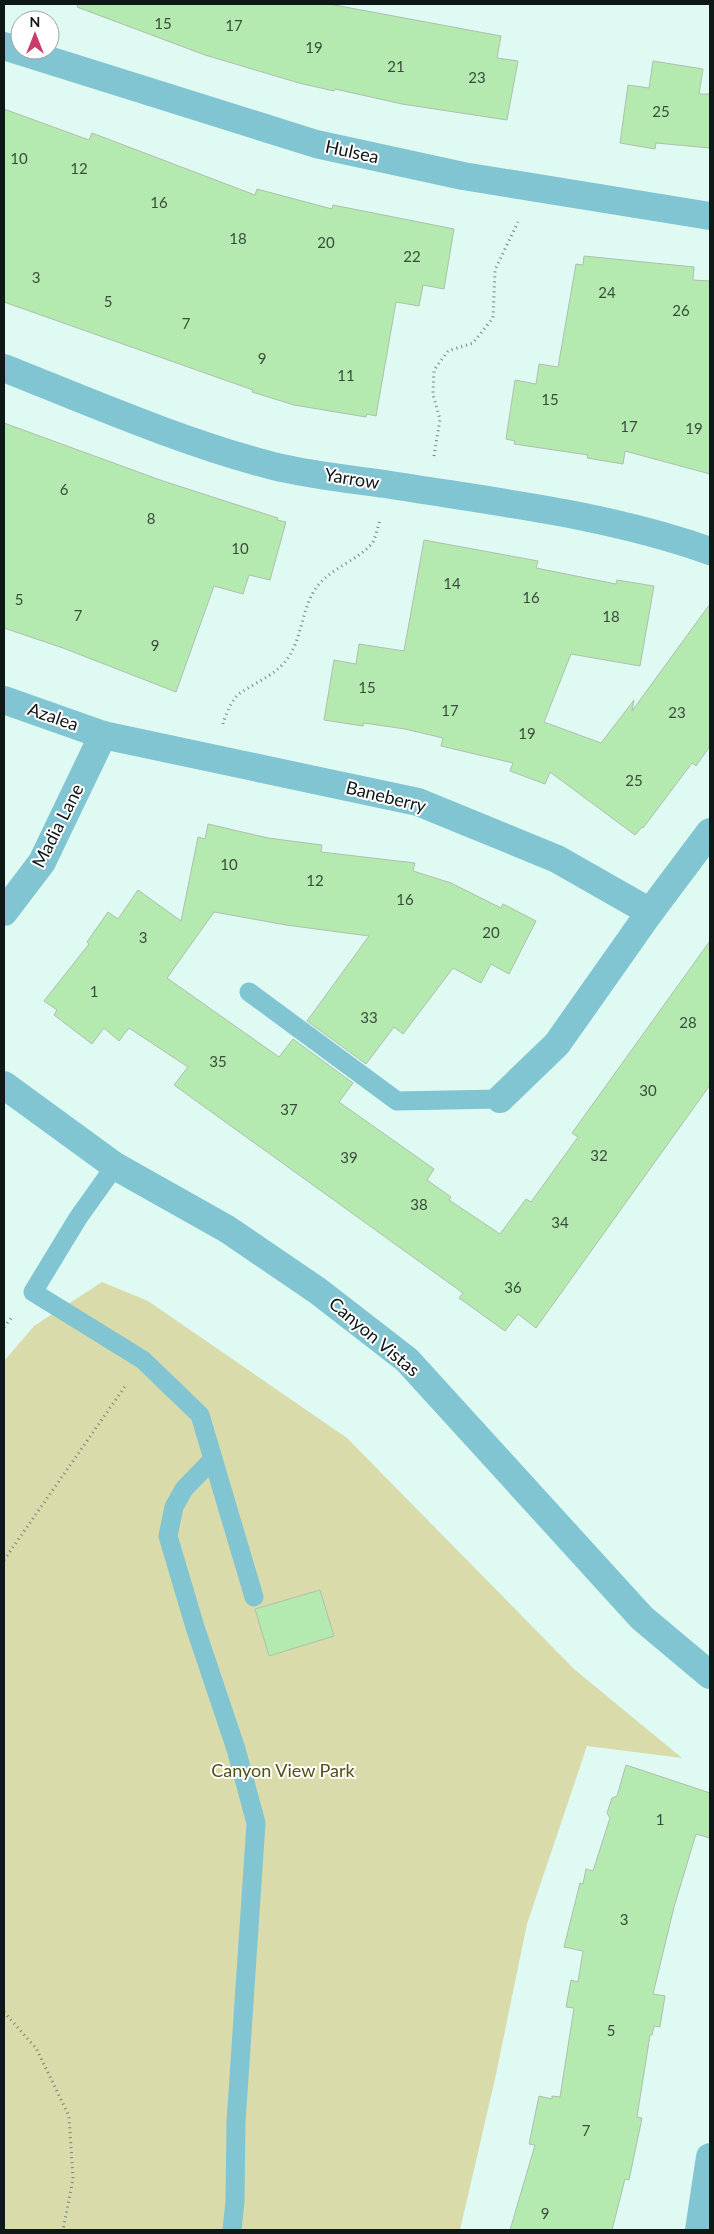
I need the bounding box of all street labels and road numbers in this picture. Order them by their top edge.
street label: Hulsea [323,135,381,167]
street label: Yarrow [323,463,381,493]
street label: Azalea [25,697,81,735]
street label: Baneberry [344,775,429,817]
street label: Madia Lane [27,780,88,871]
street label: Canyon Vistas [325,1292,425,1381]

